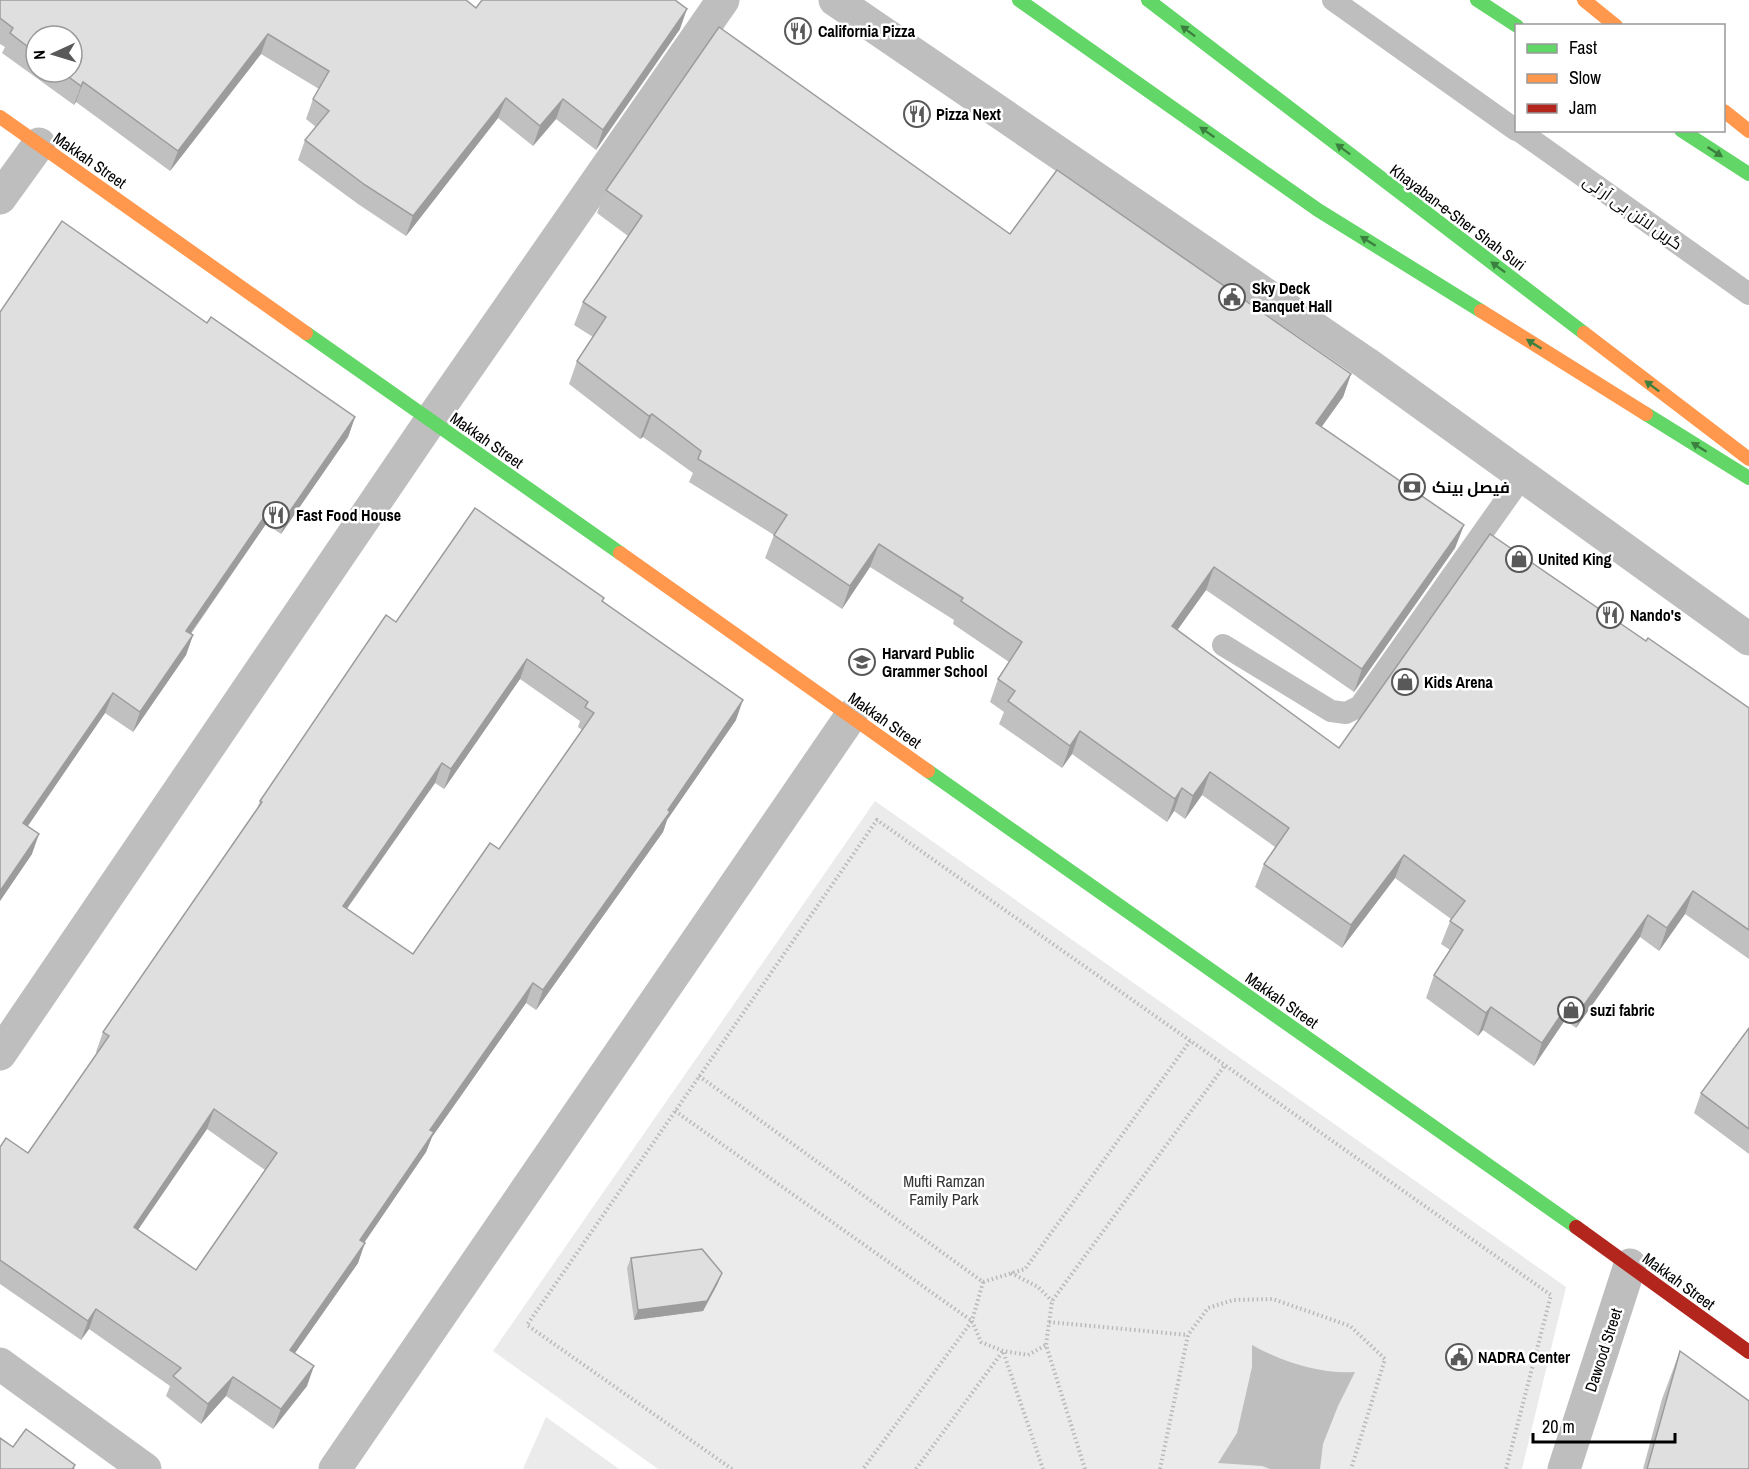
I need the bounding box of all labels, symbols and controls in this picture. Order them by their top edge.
restaurant icon: California Pizza [783,16,813,46]
place label: California Pizza [818,20,916,42]
north arrow [24,24,84,84]
legend [1515,24,1725,132]
one-way arrow [1180,25,1195,37]
text: Fast [1569,35,1597,60]
text: N [28,50,50,61]
text: Slow [1569,65,1601,90]
text: Jam [1569,95,1597,120]
restaurant icon: Pizza Next [902,99,932,129]
place label: Pizza Next [936,103,1002,125]
street label: Makkah Street [49,127,131,193]
one-way arrow [1199,127,1215,138]
one-way arrow [1335,143,1351,155]
one-way arrow [1707,147,1723,158]
street label: Khayaban-e-Sher Shah Suri [1386,159,1530,275]
street label: گرین لائن بی آر ٹی [1579,170,1687,254]
one-way arrow [1360,235,1377,246]
one-way arrow [1490,262,1505,274]
place label: Sky Deck Banquet Hall [1252,277,1332,317]
public building icon: Sky Deck Banquet Hall [1217,282,1247,312]
one-way arrow [1526,339,1542,350]
one-way arrow [1645,380,1660,392]
street label: Makkah Street [446,407,528,473]
one-way arrow [1691,442,1707,453]
bank icon: فیصل بینک [1397,472,1427,502]
place label: فیصل بینک [1432,476,1510,498]
restaurant icon: Fast Food House [261,500,291,530]
place label: Fast Food House [296,504,401,526]
shop icon: United King [1504,544,1534,574]
place label: United King [1538,548,1612,570]
restaurant icon: Nando's [1595,600,1625,630]
place label: Nando's [1630,604,1681,626]
place label: Harvard Public Grammer School [882,642,988,682]
school or university icon: Harvard Public Grammer School [847,647,877,677]
shop icon: Kids Arena [1390,667,1420,697]
place label: Kids Arena [1424,671,1493,693]
street label: Makkah Street [844,687,926,753]
street label: Makkah Street [1241,967,1323,1033]
shop icon: suzi fabric [1556,995,1586,1025]
place label: suzi fabric [1590,999,1655,1021]
park label: Mufti Ramzan Family Park [903,1170,985,1210]
street label: Makkah Street [1638,1247,1720,1315]
street label: Dawood Street [1579,1305,1627,1395]
public building icon: NADRA Center [1444,1342,1474,1372]
place label: NADRA Center [1478,1346,1571,1368]
scale bar [1533,1406,1676,1444]
text: 20 m [1542,1414,1575,1439]

